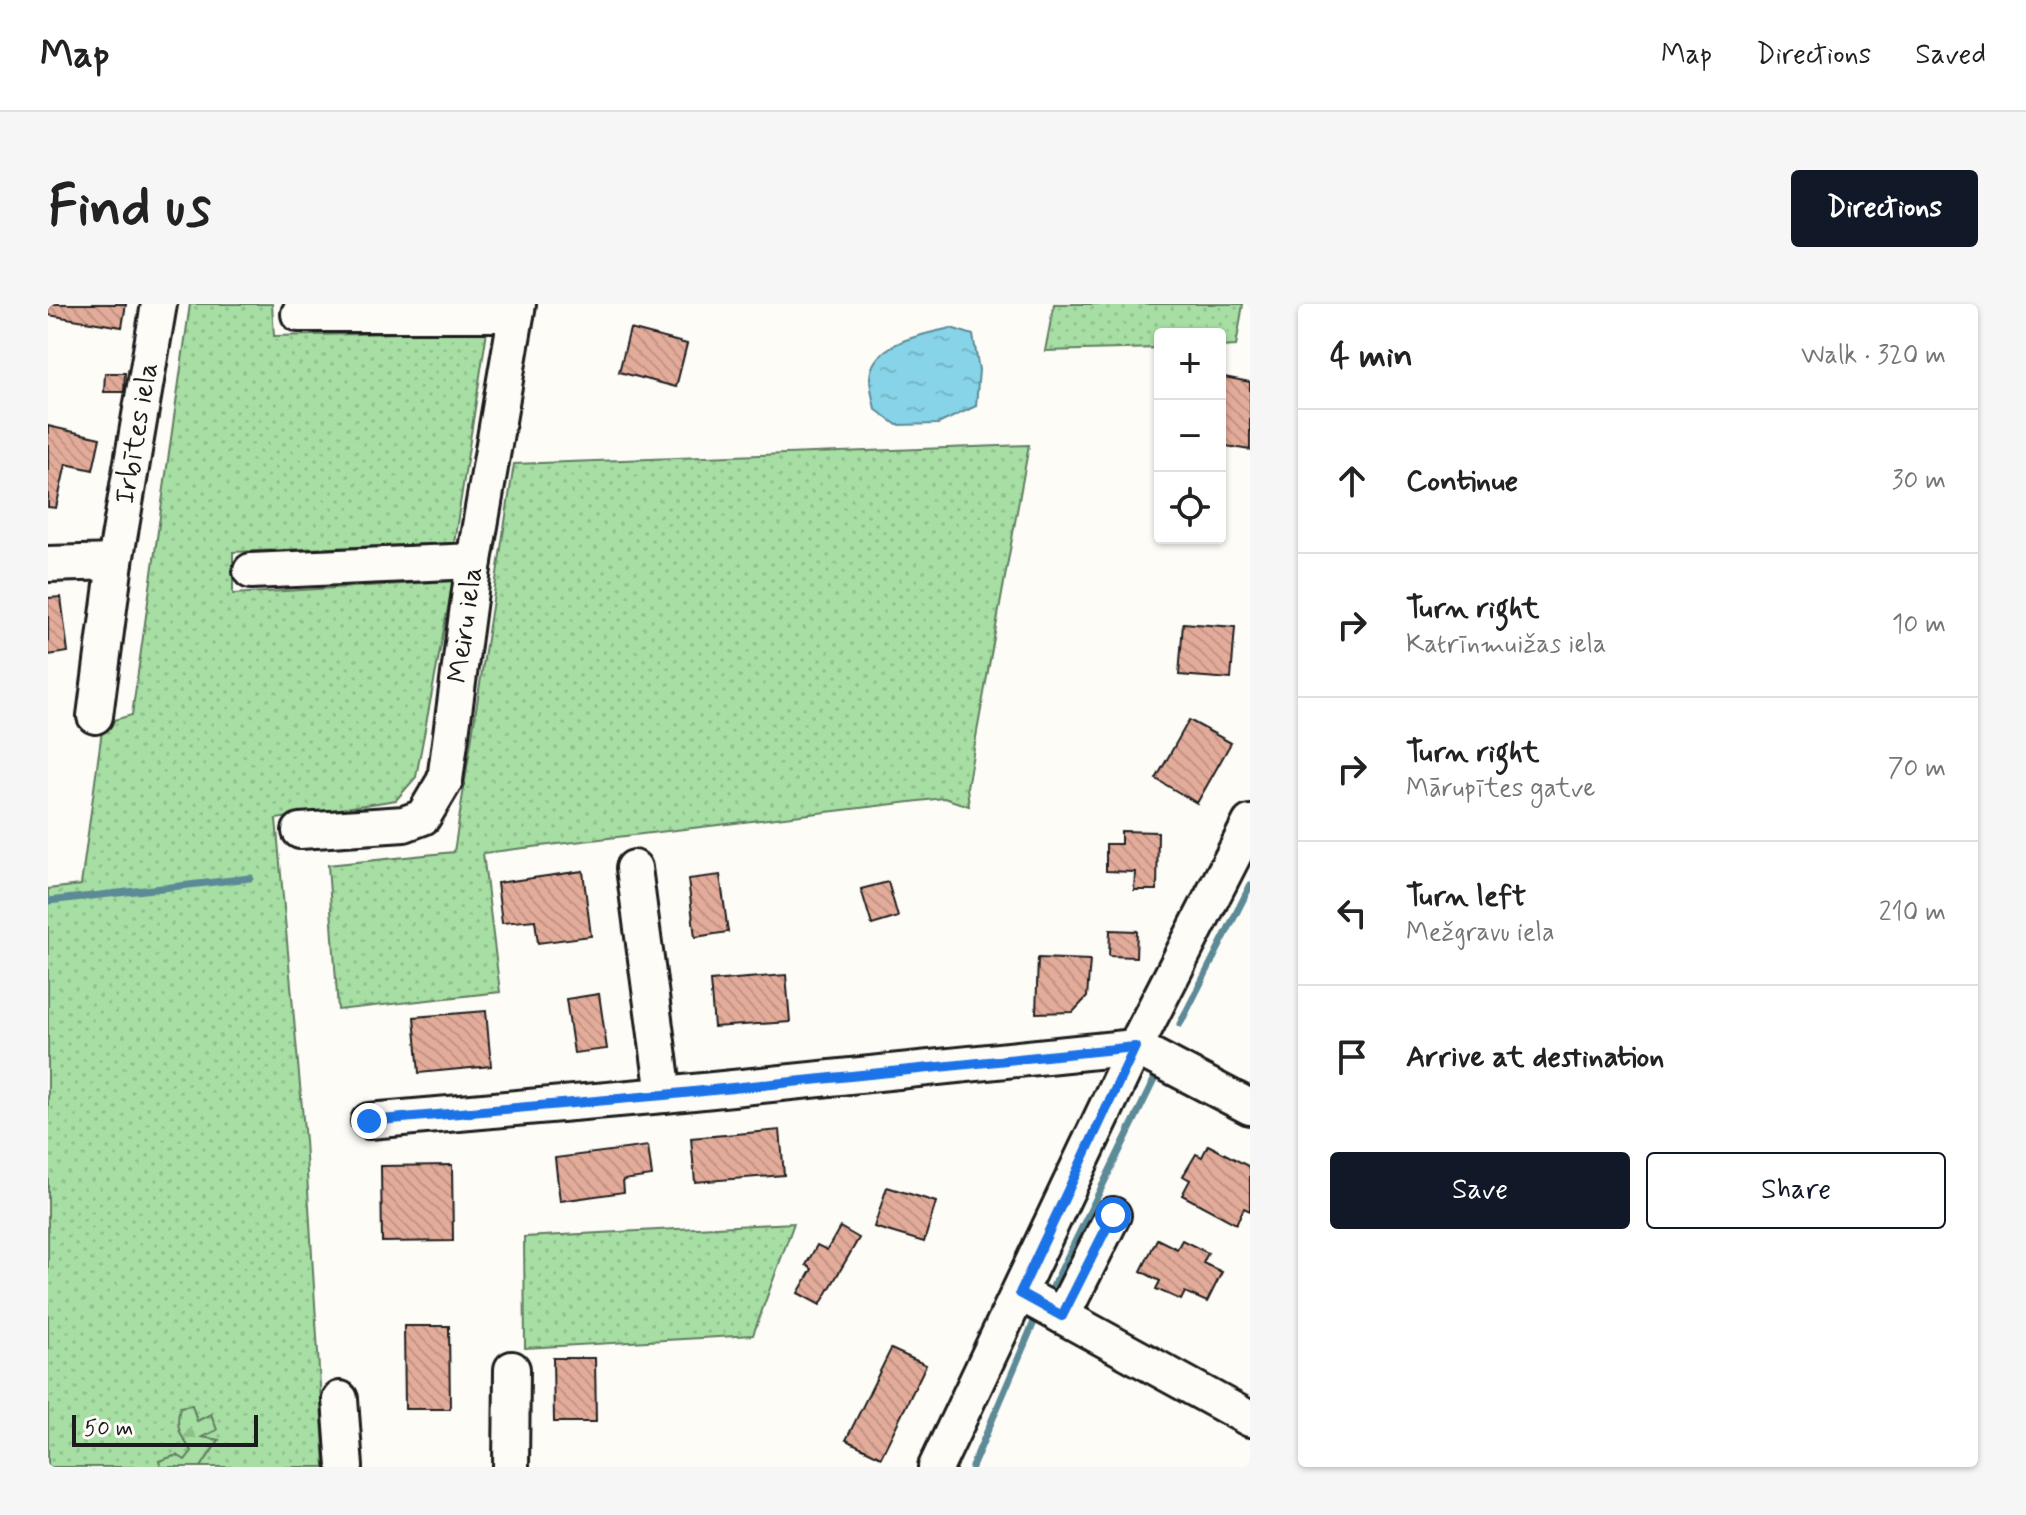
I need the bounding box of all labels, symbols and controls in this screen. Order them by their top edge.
text: Map [40,31,110,80]
text: Map [1661,37,1712,74]
text: Directions [1756,37,1871,74]
text: Saved [1915,37,1986,74]
button: Directions [1791,170,1978,247]
text: Find us [48,172,211,245]
map controls [1154,328,1226,544]
button: + [1154,328,1226,400]
text: 4 min [1330,334,1413,379]
text: Walk · 320 m [1801,339,1946,373]
street label: Irbītes iela [107,360,167,507]
button: − [1154,400,1226,472]
icon: ahead [1330,459,1374,503]
text: Continue [1406,462,1518,501]
text: 30 m [1892,464,1946,498]
button: locate [1154,472,1226,544]
street label: Meiru iela [440,564,492,685]
text: Turn right [1406,589,1539,628]
icon: right [1330,603,1374,647]
text: 10 m [1892,608,1946,642]
text: Katrīnmuižas iela [1406,628,1606,662]
text: Turn right [1406,733,1539,772]
icon: right [1330,747,1374,791]
text: 70 m [1888,752,1946,786]
text: Mārupītes gatve [1406,772,1596,806]
text: Turn left [1406,877,1526,916]
icon: left [1330,891,1374,935]
text: 210 m [1879,896,1946,930]
text: Mežgravu iela [1406,916,1555,950]
icon: arrive [1330,1035,1374,1079]
text: Arrive at destination [1406,1038,1664,1077]
route end [351,1103,387,1139]
button: Save [1330,1152,1630,1229]
button: Share [1646,1152,1946,1229]
route start [1095,1197,1131,1233]
scale bar [72,1411,258,1447]
text: 50 m [84,1415,133,1443]

